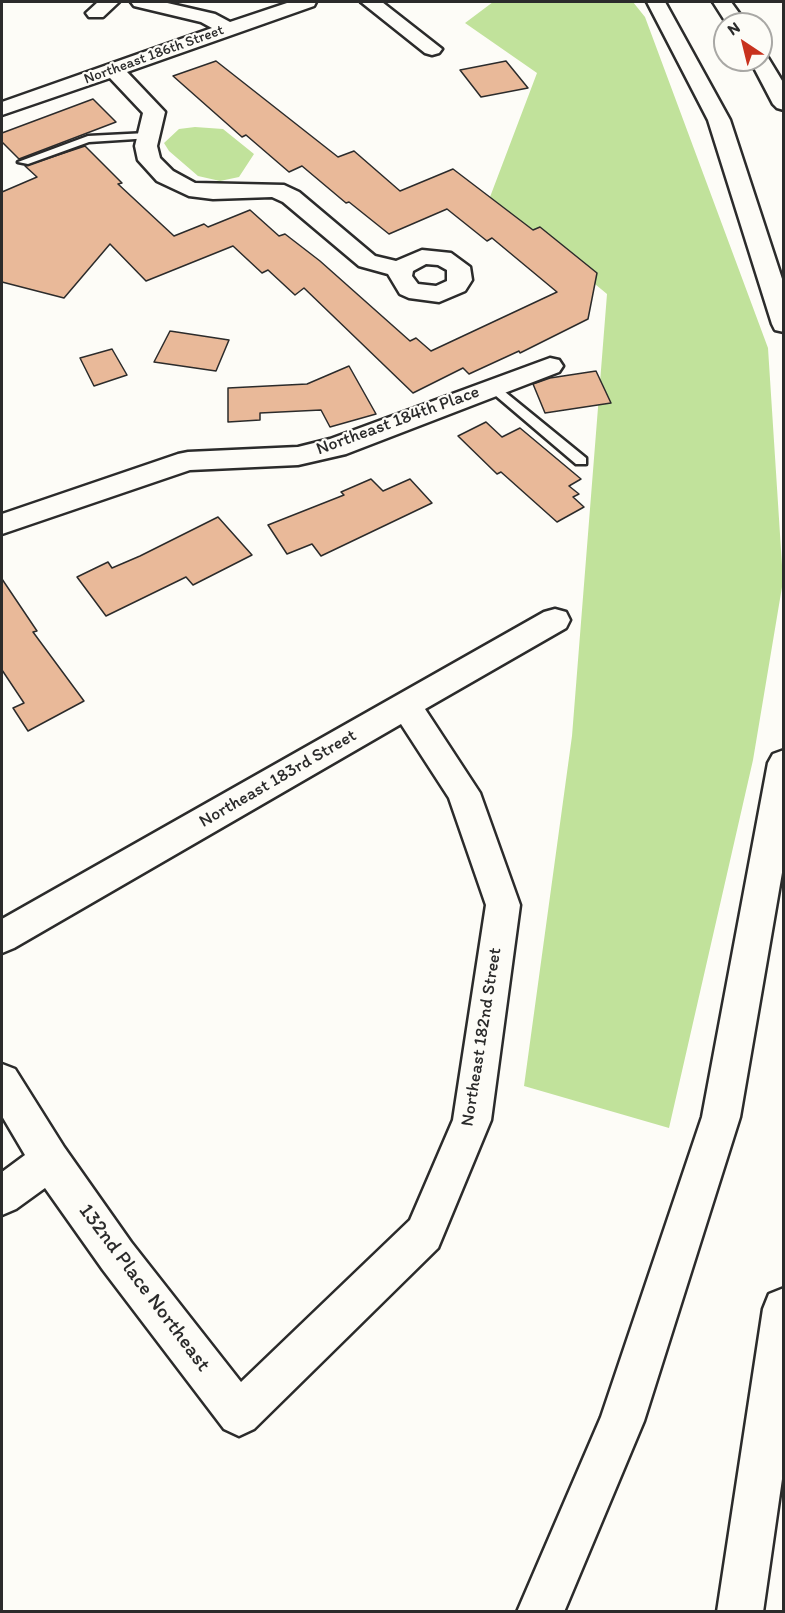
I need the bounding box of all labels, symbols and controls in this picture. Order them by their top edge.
north arrow [713,12,773,72]
text: N [724,18,743,39]
street label: Northeast 186th Street [82,21,226,89]
street label: Northeast 184th Place [313,381,483,461]
street label: Northeast 183rd Street [196,725,360,833]
street label: Northeast 182nd Street [457,946,507,1128]
street label: 132nd Place Northeast [73,1199,215,1377]

